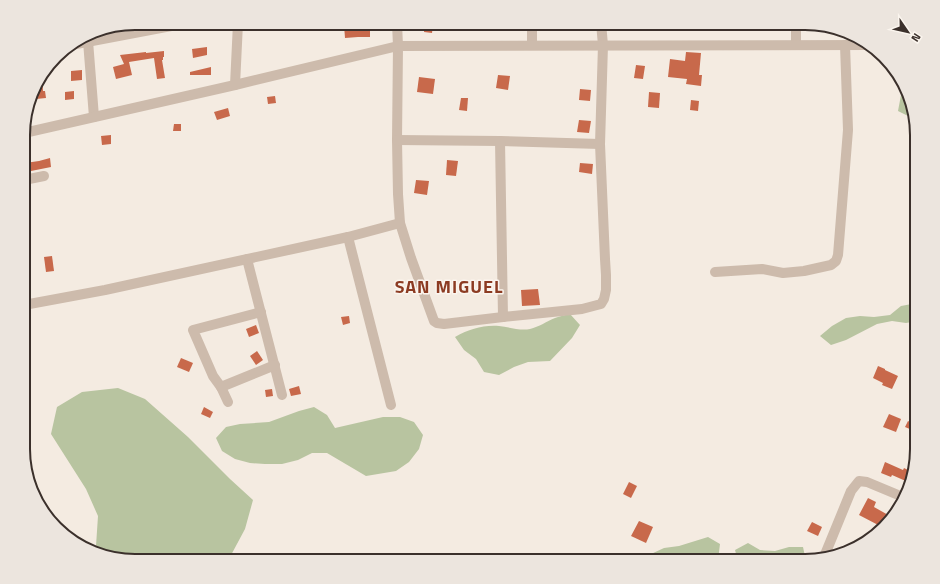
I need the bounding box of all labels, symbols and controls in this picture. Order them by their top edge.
north arrow [888,12,928,52]
text: N [908,30,925,45]
district label: SAN MIGUEL [395,273,503,300]

